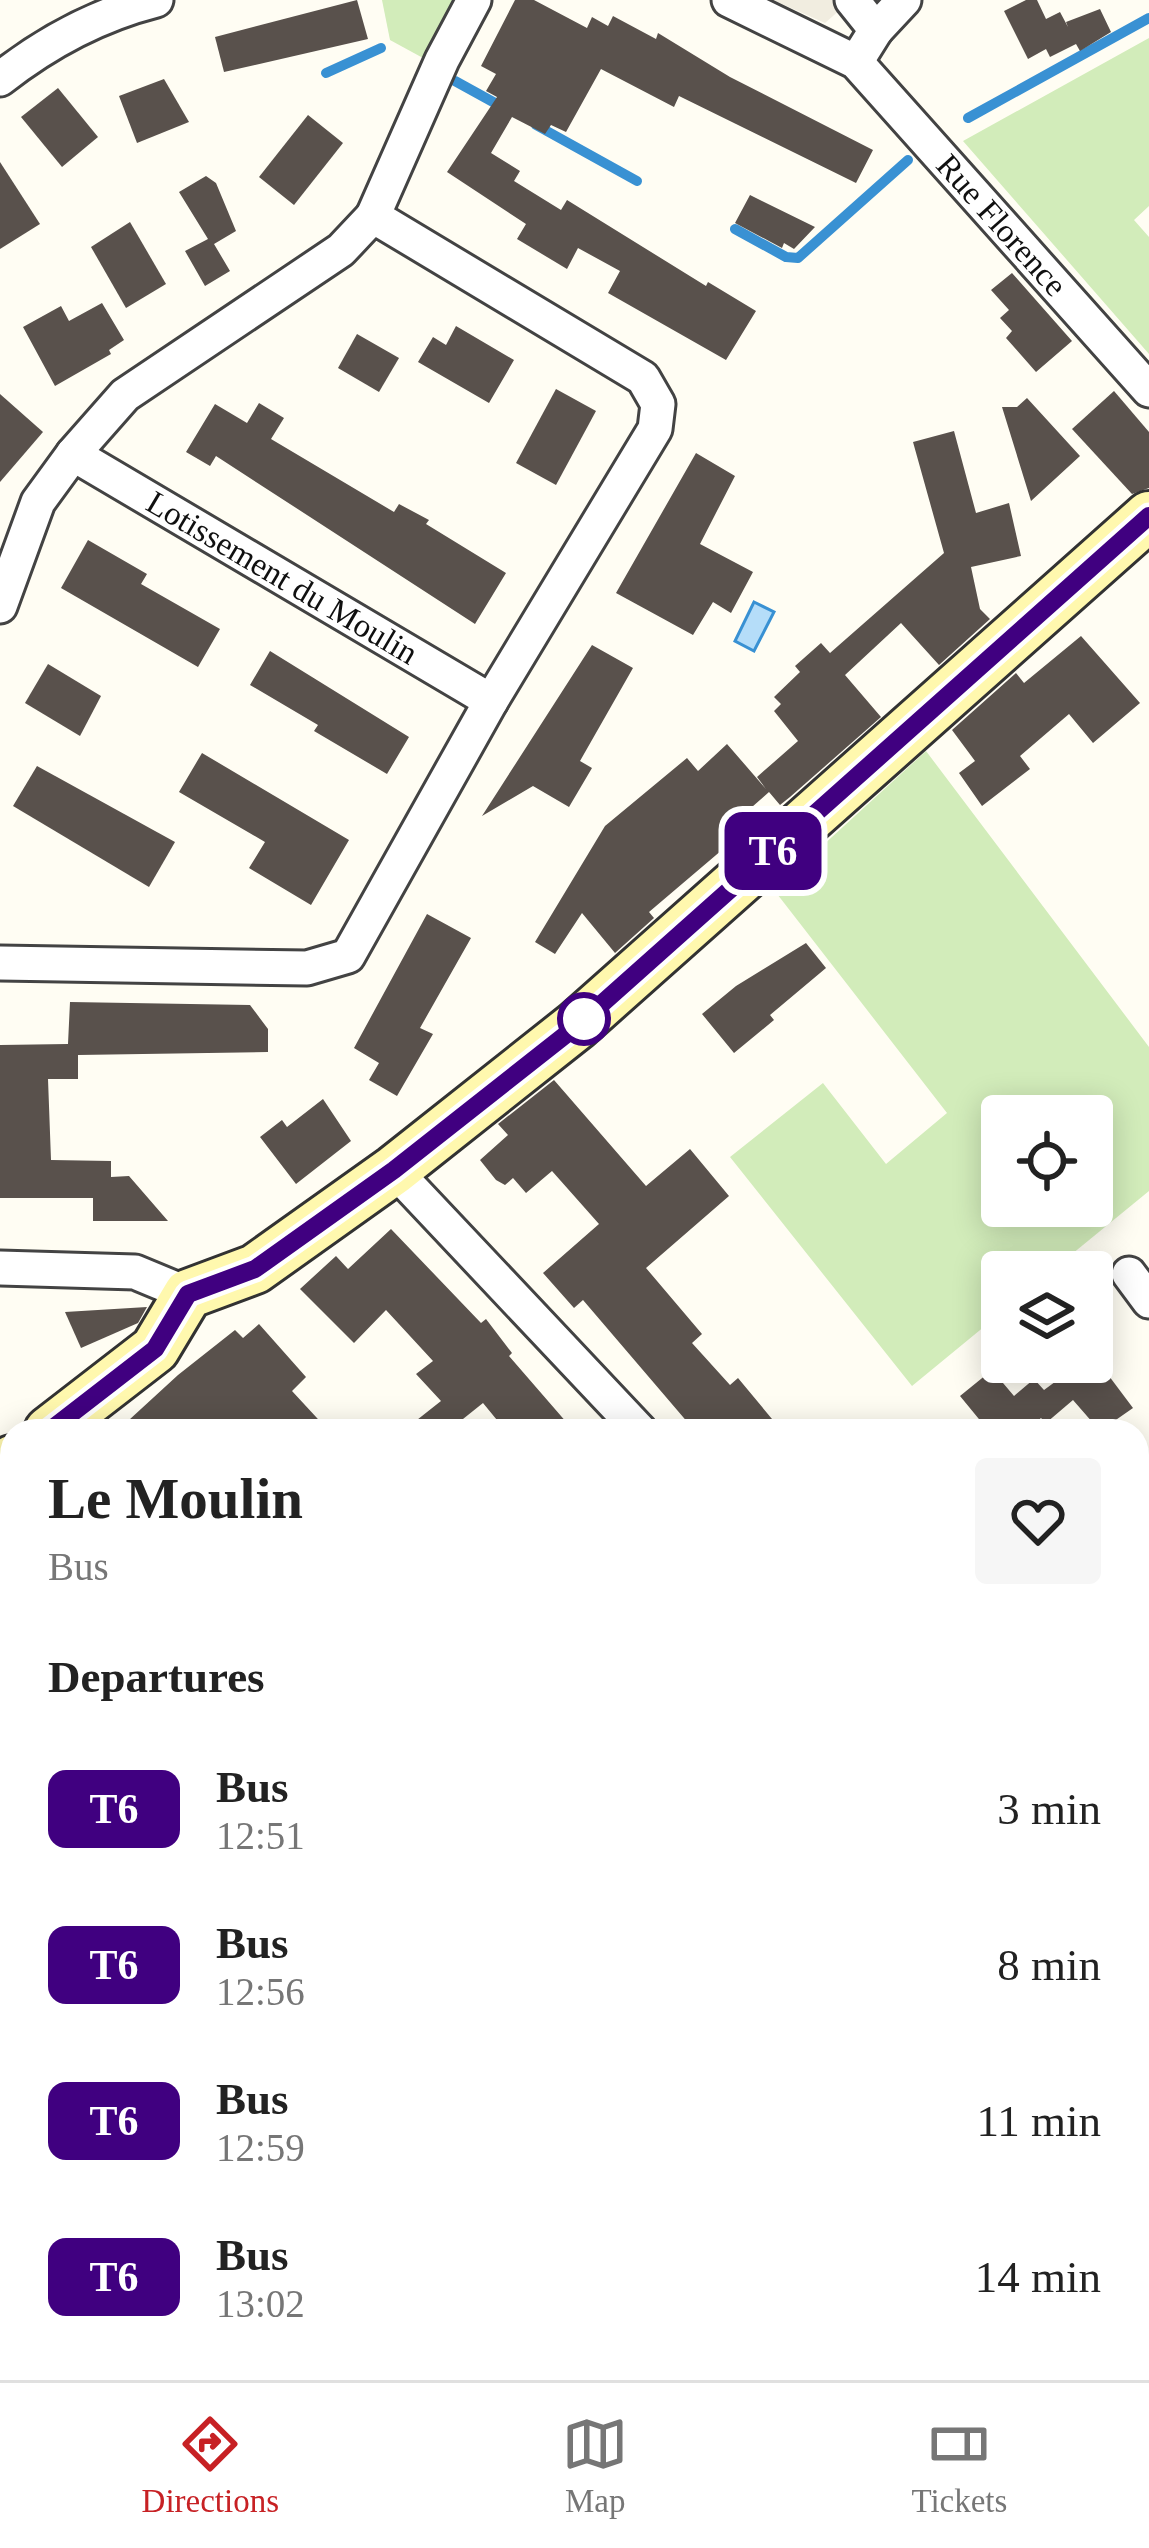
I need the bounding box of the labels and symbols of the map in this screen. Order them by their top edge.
street label: Rue Florence [929,147,1074,303]
street label: Lotissement du Moulin [140,484,424,671]
line badge: T6 [719,812,827,890]
unlabelled marker [559,994,609,1044]

